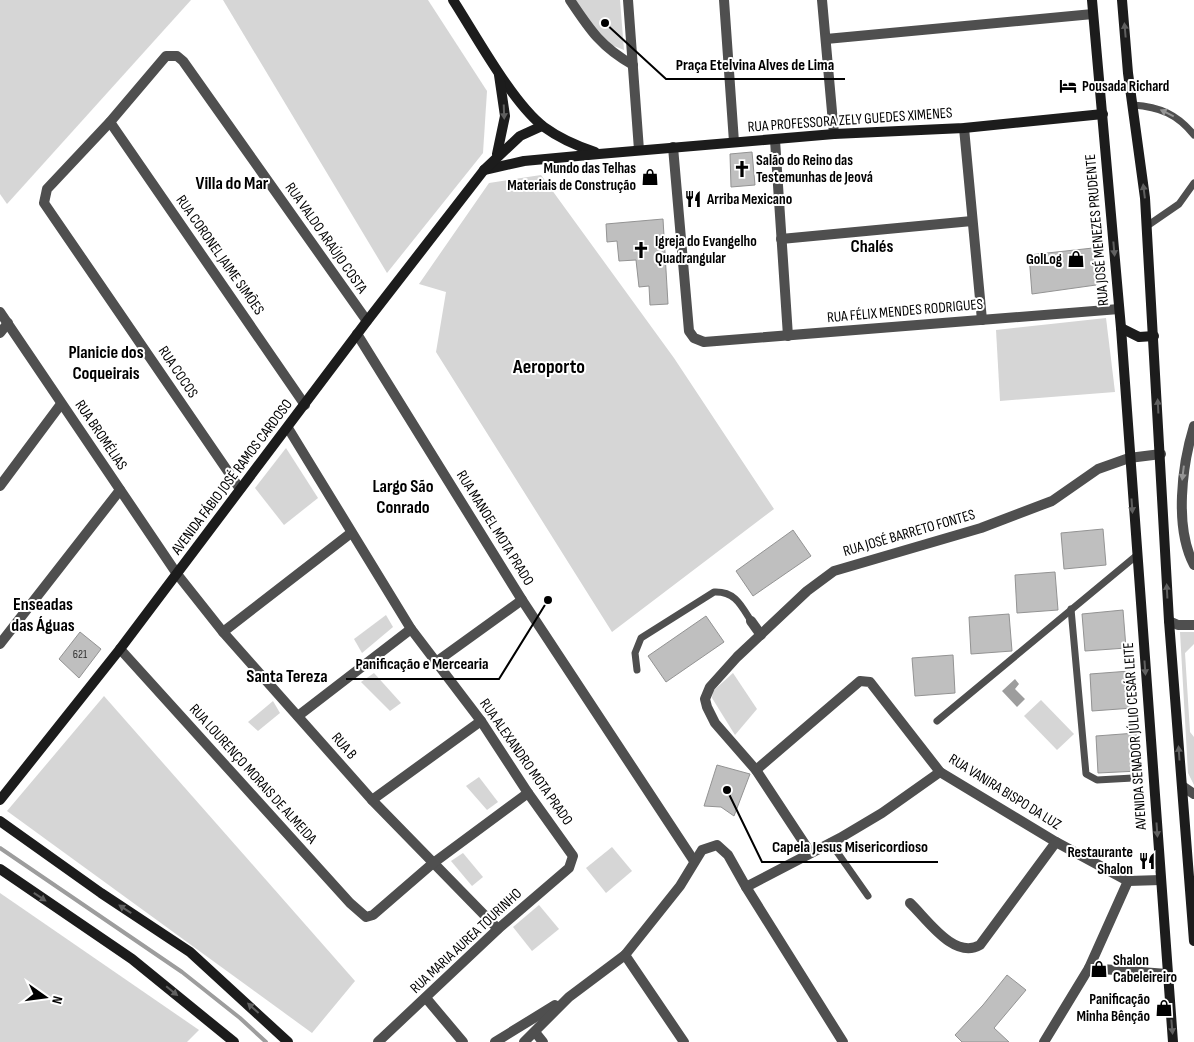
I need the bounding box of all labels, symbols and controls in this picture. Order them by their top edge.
one-way arrow [1120,22,1128,38]
callout: Praça Etelvina Alves de Lima [666,48,845,79]
text: Praça Etelvina Alves de Lima [676,56,834,75]
hotel icon: Pousada Richard [1058,76,1078,96]
place label: Pousada Richard [1082,77,1169,96]
street label: RUA PROFESSORA ZELY GUEDES XIMENES [747,103,953,137]
one-way arrow [500,105,508,121]
one-way arrow [1160,108,1174,116]
place label: Salão do Reino das Testemunhas de Jeová [756,151,873,187]
street label: RUA JOSÉ MENEZES PRUDENTE [1081,153,1113,307]
place label: Mundo das Telhas Materiais de Construção [507,159,636,195]
church icon: Salão do Reino das Testemunhas de Jeová [732,159,752,179]
shop icon: Mundo das Telhas Materiais de Construção [640,167,660,187]
district label: Villa do Mar [196,173,269,194]
street label: RUA VALDO ARAÚJO COSTA [281,179,372,297]
one-way arrow [1140,183,1148,199]
restaurant icon: Arriba Mexicano [683,189,703,209]
place label: Arriba Mexicano [706,190,792,209]
street label: RUA CORONEL JAIME SIMÔES [172,191,268,319]
place label: Igreja do Evangelho Quadrangular [655,232,757,268]
district label: Chalés [851,236,894,257]
church icon: Igreja do Evangelho Quadrangular [631,240,651,260]
one-way arrow [1110,242,1118,258]
shop icon: GolLog [1066,249,1086,269]
place label: GolLog [1026,250,1063,269]
street label: RUA FÉLIX MENDES RODRIGUES [826,295,984,327]
district label: Planicie dos Coqueirais [68,342,144,384]
street label: RUA COCOS [154,342,202,402]
district label: Aeroporto [512,355,585,379]
street label: AVENIDA FÁBIO JOSÉ RAMOS CARDOSO [167,395,297,559]
street label: RUA BROMÉLIAS [71,396,131,474]
one-way arrow [1154,397,1162,413]
one-way arrow [1179,466,1187,482]
street label: RUA MANOEL MOTA PRADO [452,467,538,589]
district label: Largo São Conrado [372,476,434,518]
one-way arrow [1129,498,1137,514]
street label: RUA JOSÉ BARRETO FONTES [841,505,977,561]
one-way arrow [1163,583,1171,599]
district label: Enseadas das Águas [11,594,75,636]
street label: AVENIDA SENADOR JÚLIO CESÁR LEITE [1119,642,1151,831]
house number: 621 [73,647,88,662]
callout: Panificação e Mercearia [346,648,499,679]
text: Panificação e Mercearia [355,655,489,674]
one-way arrow [1141,660,1149,676]
district label: Santa Tereza [246,666,328,687]
street label: RUA ALEXANDRO MOTA PRADO [475,695,577,829]
street label: RUA LOURENÇO MORAIS DE ALMEIDA [185,700,321,848]
street label: RUA B [327,729,361,764]
one-way arrow [1175,745,1183,761]
street label: RUA VANIRA BISPO DA LUZ [945,750,1065,834]
one-way arrow [1154,823,1162,839]
callout: Capela Jesus Misericordioso [762,831,938,862]
text: Capela Jesus Misericordioso [772,838,928,857]
place label: Restaurante Shalon [1067,843,1133,879]
restaurant icon: Restaurante Shalon [1137,851,1157,871]
street label: RUA MARIA AUREA TOURINHO [406,884,526,998]
one-way arrow [33,892,46,902]
one-way arrow [118,904,132,914]
place label: Shalon Cabeleireiro [1113,951,1177,987]
shop icon: Shalon Cabeleireiro [1089,959,1109,979]
north arrow [20,972,70,1022]
one-way arrow [165,986,178,997]
place label: Panificação Minha Bênção [1077,990,1150,1026]
text: N [48,994,66,1006]
shop icon: Panificação Minha Bênção [1154,998,1174,1018]
one-way arrow [248,1002,260,1014]
one-way arrow [1168,1019,1176,1035]

